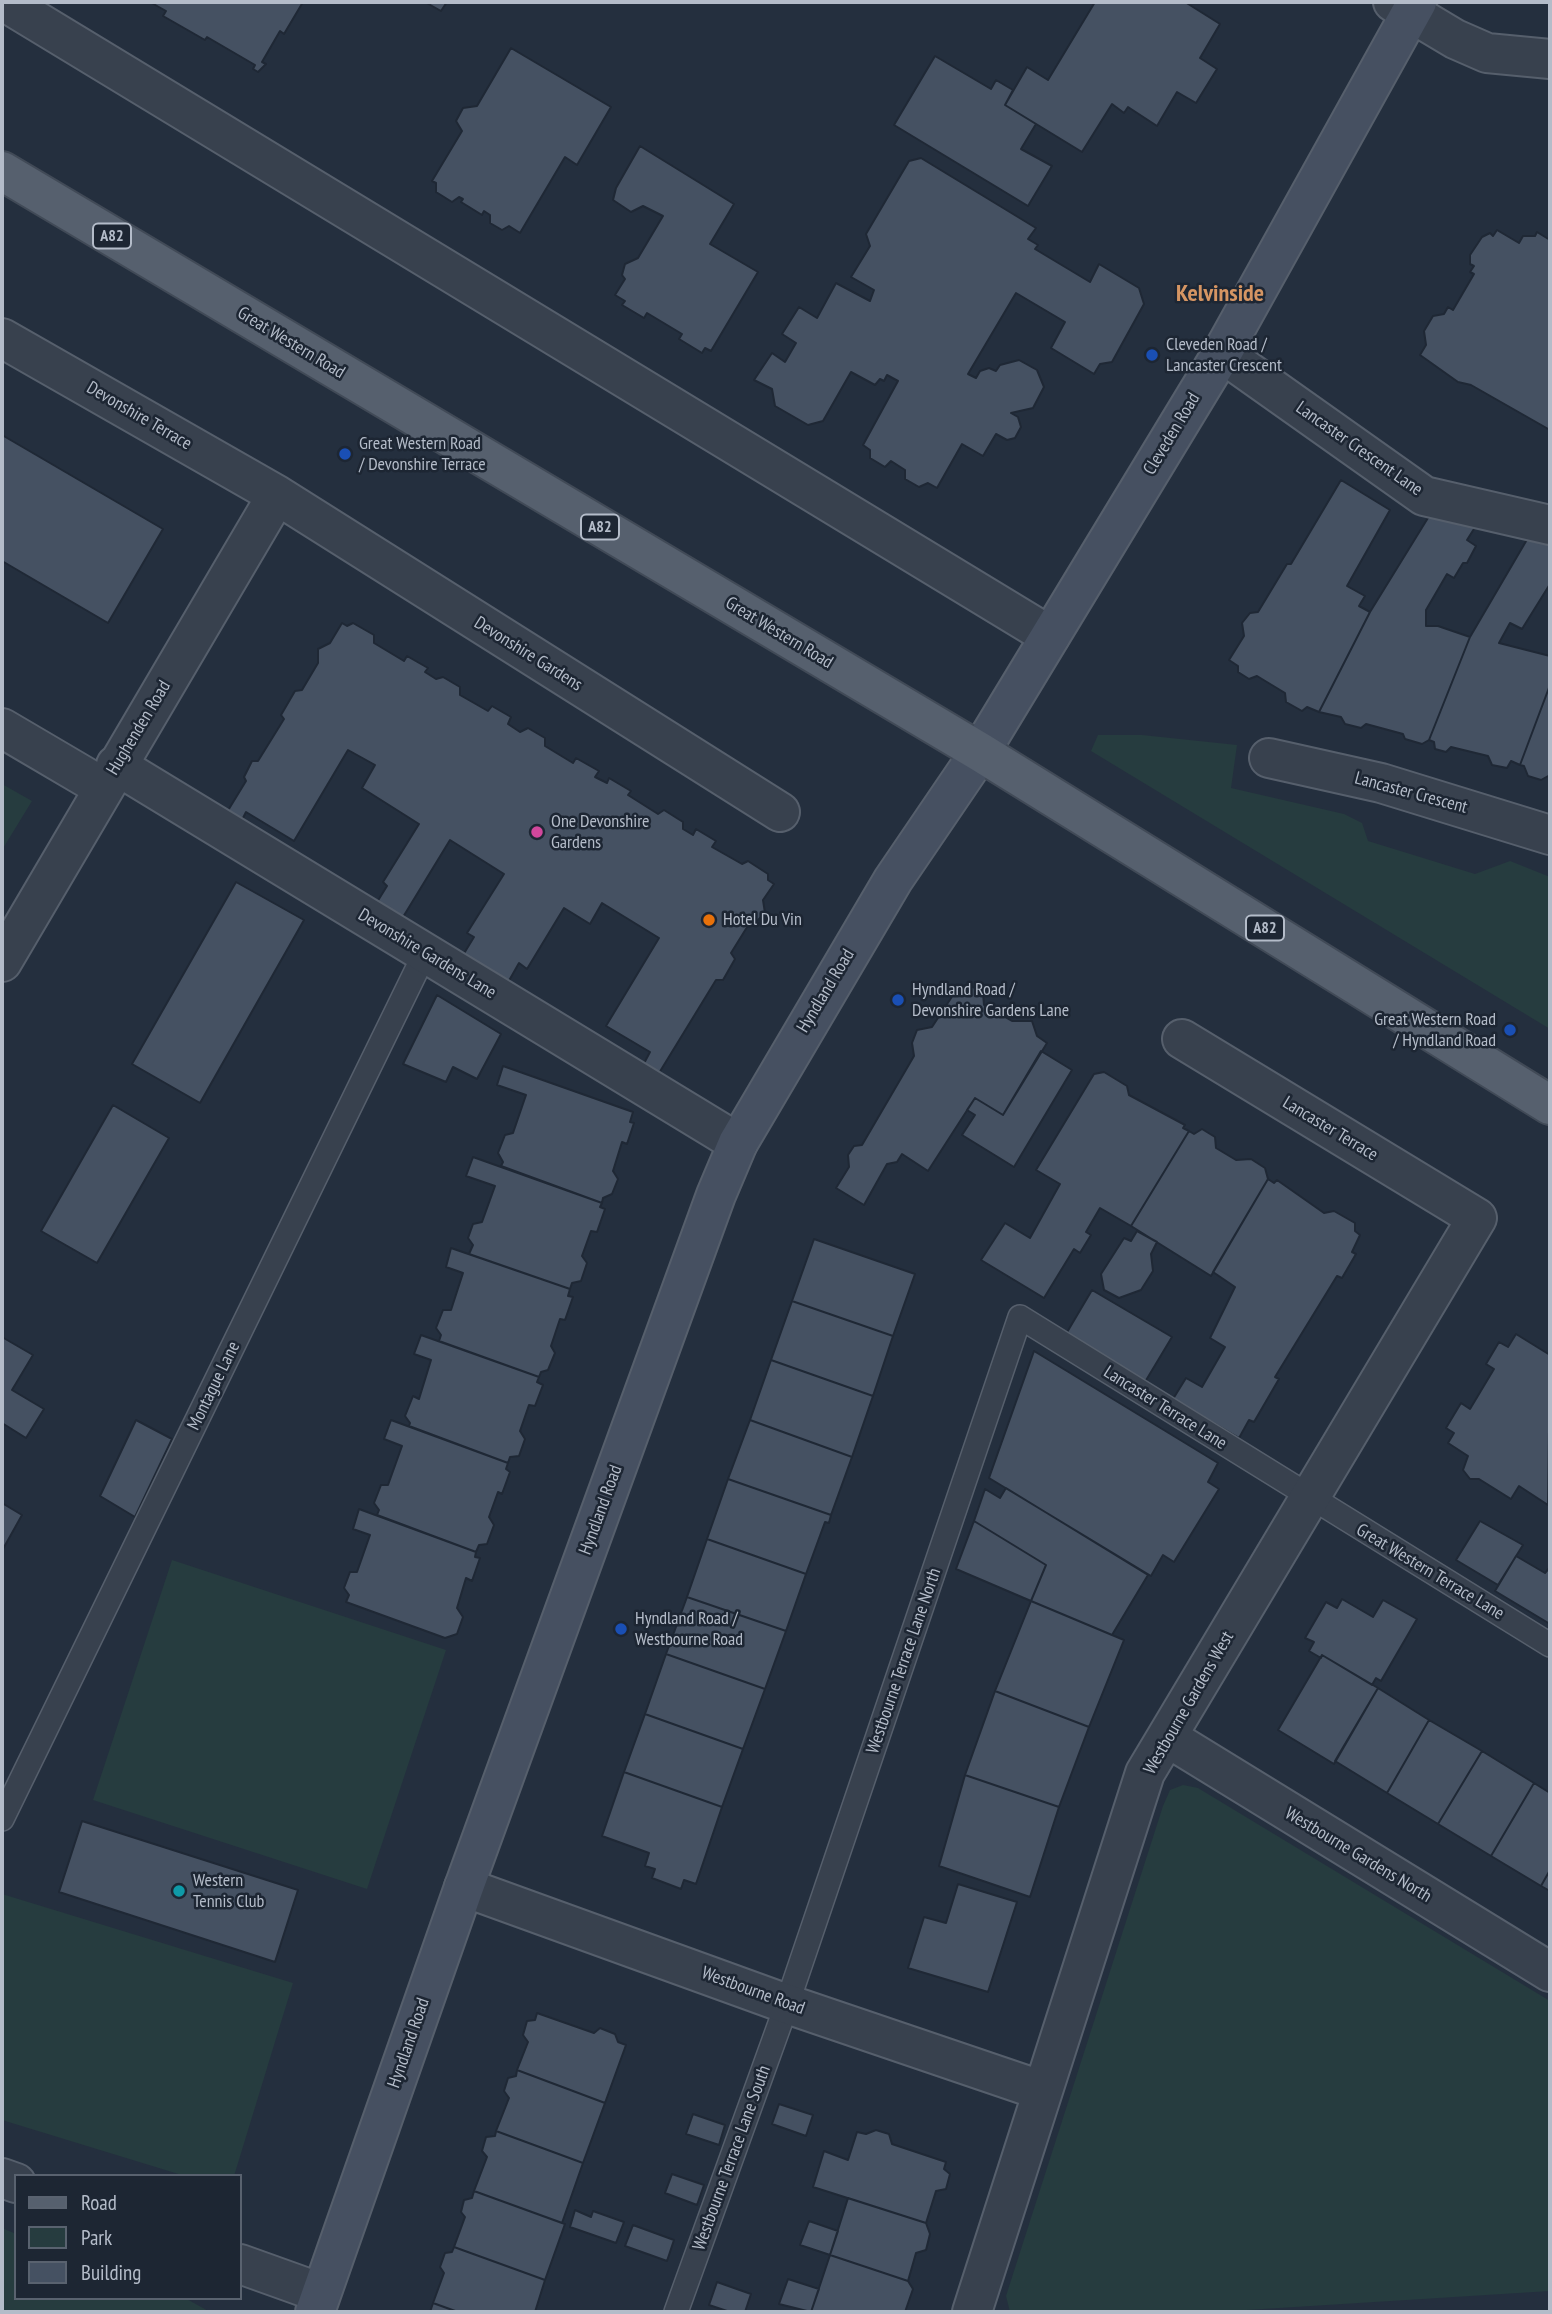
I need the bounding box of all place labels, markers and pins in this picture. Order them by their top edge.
place label: Cleveden Road / Lancaster Crescent [1166,334,1282,376]
marker: Cleveden Road / Lancaster Crescent [1144,347,1160,363]
place label: Great Western Road / Devonshire Terrace [359,433,486,476]
marker: Great Western Road / Devonshire Terrace [337,446,353,462]
place label: One Devonshire Gardens [551,811,650,854]
marker: One Devonshire Gardens [529,824,545,840]
place label: Hotel Du Vin [723,909,802,931]
marker: Hotel Du Vin [701,912,717,928]
place label: Hyndland Road / Devonshire Gardens Lane [912,979,1069,1021]
marker: Hyndland Road / Devonshire Gardens Lane [890,992,906,1008]
place label: Great Western Road / Hyndland Road [1374,1009,1496,1052]
marker: Great Western Road / Hyndland Road [1502,1022,1518,1038]
place label: Hyndland Road / Westbourne Road [635,1608,743,1650]
marker: Hyndland Road / Westbourne Road [613,1621,629,1637]
place label: Western Tennis Club [193,1870,264,1912]
marker: Western Tennis Club [171,1883,187,1899]

